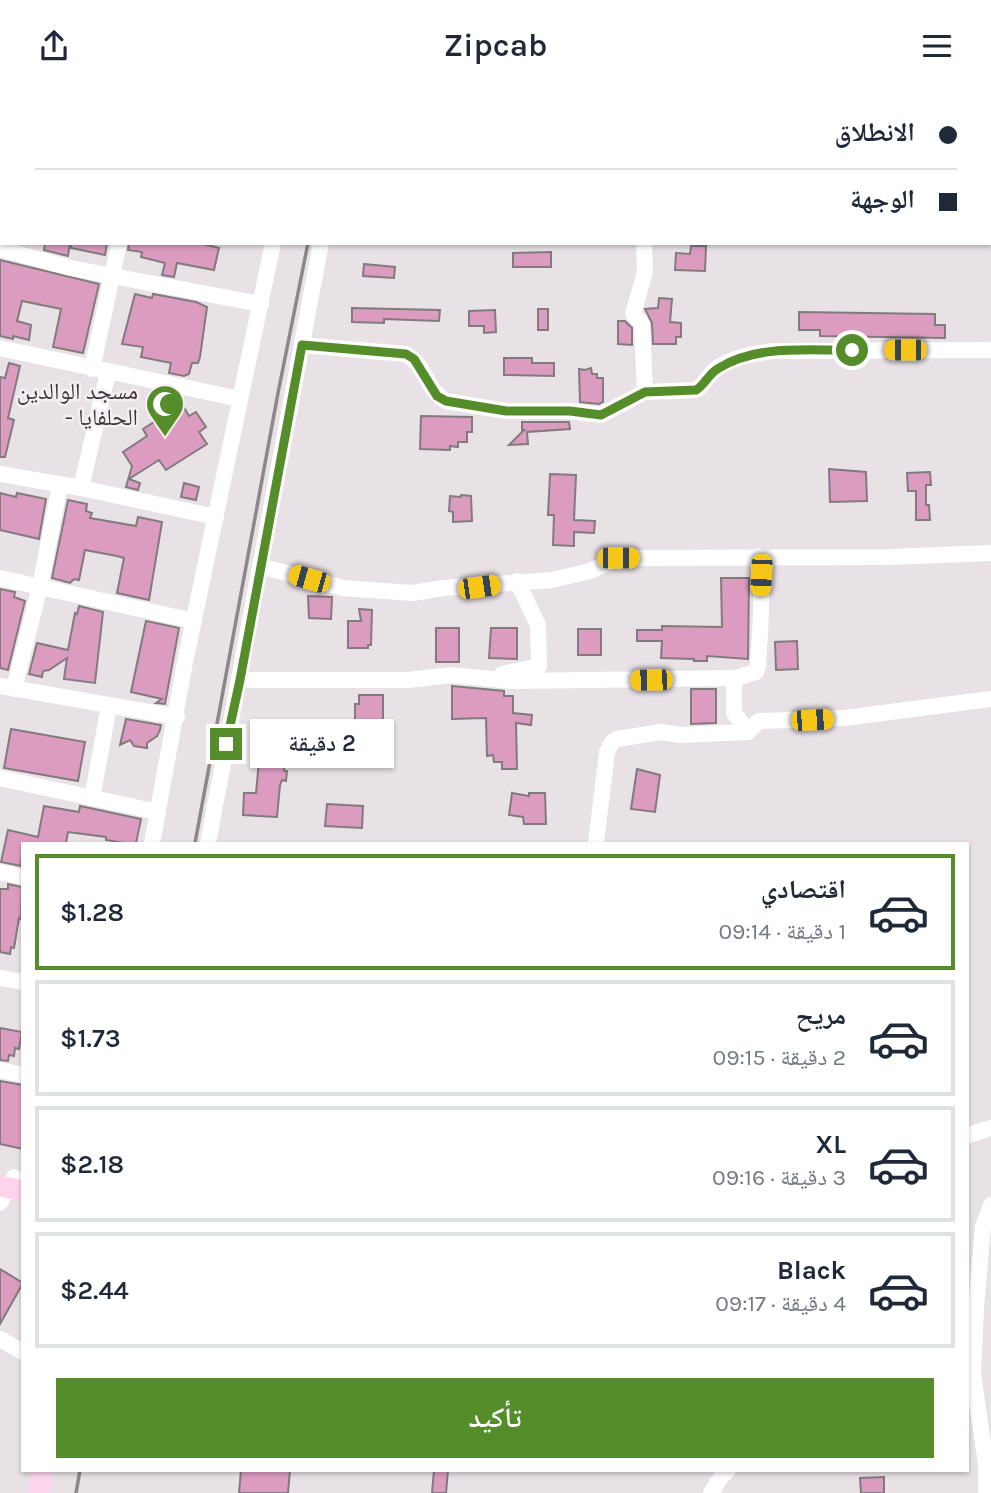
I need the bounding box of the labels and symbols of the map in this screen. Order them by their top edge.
route start [836,334,868,366]
car [885,340,927,361]
place label: مسجد الوالدين - الحلفايا [17,378,138,431]
mosque icon: مسجد الوالدين - الحلفايا [144,383,186,438]
car [598,548,640,569]
car [750,553,773,597]
car [286,563,333,595]
car [457,574,502,600]
car [630,669,673,691]
car [791,708,834,732]
callout: 2 دقيقة [250,719,394,769]
route end [210,728,242,760]

